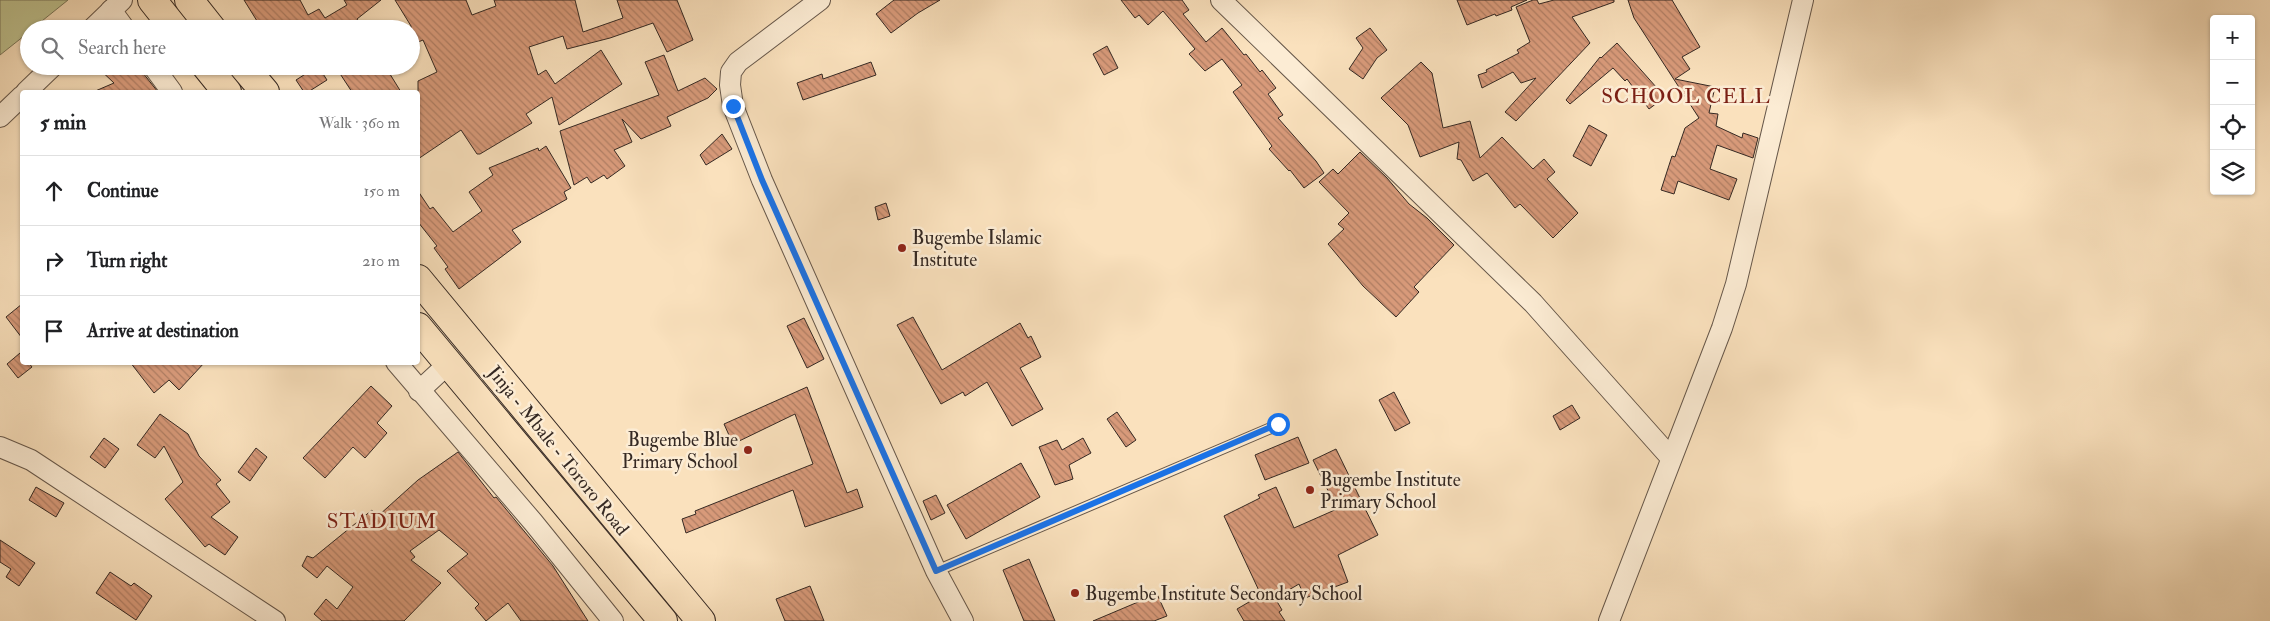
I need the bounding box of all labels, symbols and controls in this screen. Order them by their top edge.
map controls [2210,15,2255,195]
button: + [2210,15,2255,60]
search box [20,20,420,75]
icon: search [38,34,66,62]
text: Search here [78,36,166,60]
button: − [2210,60,2255,105]
district label: SCHOOL CELL [1601,83,1771,110]
route end [722,95,745,118]
button: locate [2210,105,2255,150]
text: 5 min [40,109,86,136]
text: Walk · 360 m [319,113,400,133]
button: layers [2210,150,2255,195]
icon: ahead [40,177,68,205]
text: Continue [87,179,158,203]
text: 150 m [363,181,400,201]
place label: Bugembe Islamic Institute [912,226,1042,272]
marker: Bugembe Islamic Institute [896,242,908,254]
icon: right [40,247,68,275]
text: Turn right [87,249,167,273]
text: 210 m [362,251,400,271]
icon: arrive [40,317,68,345]
text: Arrive at destination [87,319,239,343]
street label: Jinja - Mbale - Tororo Road [482,360,635,541]
route start [1267,413,1290,436]
place label: Bugembe Blue Primary School [622,428,738,474]
marker: Bugembe Blue Primary School [742,444,754,456]
place label: Bugembe Institute Primary School [1320,468,1461,514]
marker: Bugembe Institute Primary School [1304,484,1316,496]
district label: STADIUM [327,508,437,535]
place label: Bugembe Institute Secondary School [1085,582,1363,606]
marker: Bugembe Institute Secondary School [1069,587,1081,599]

